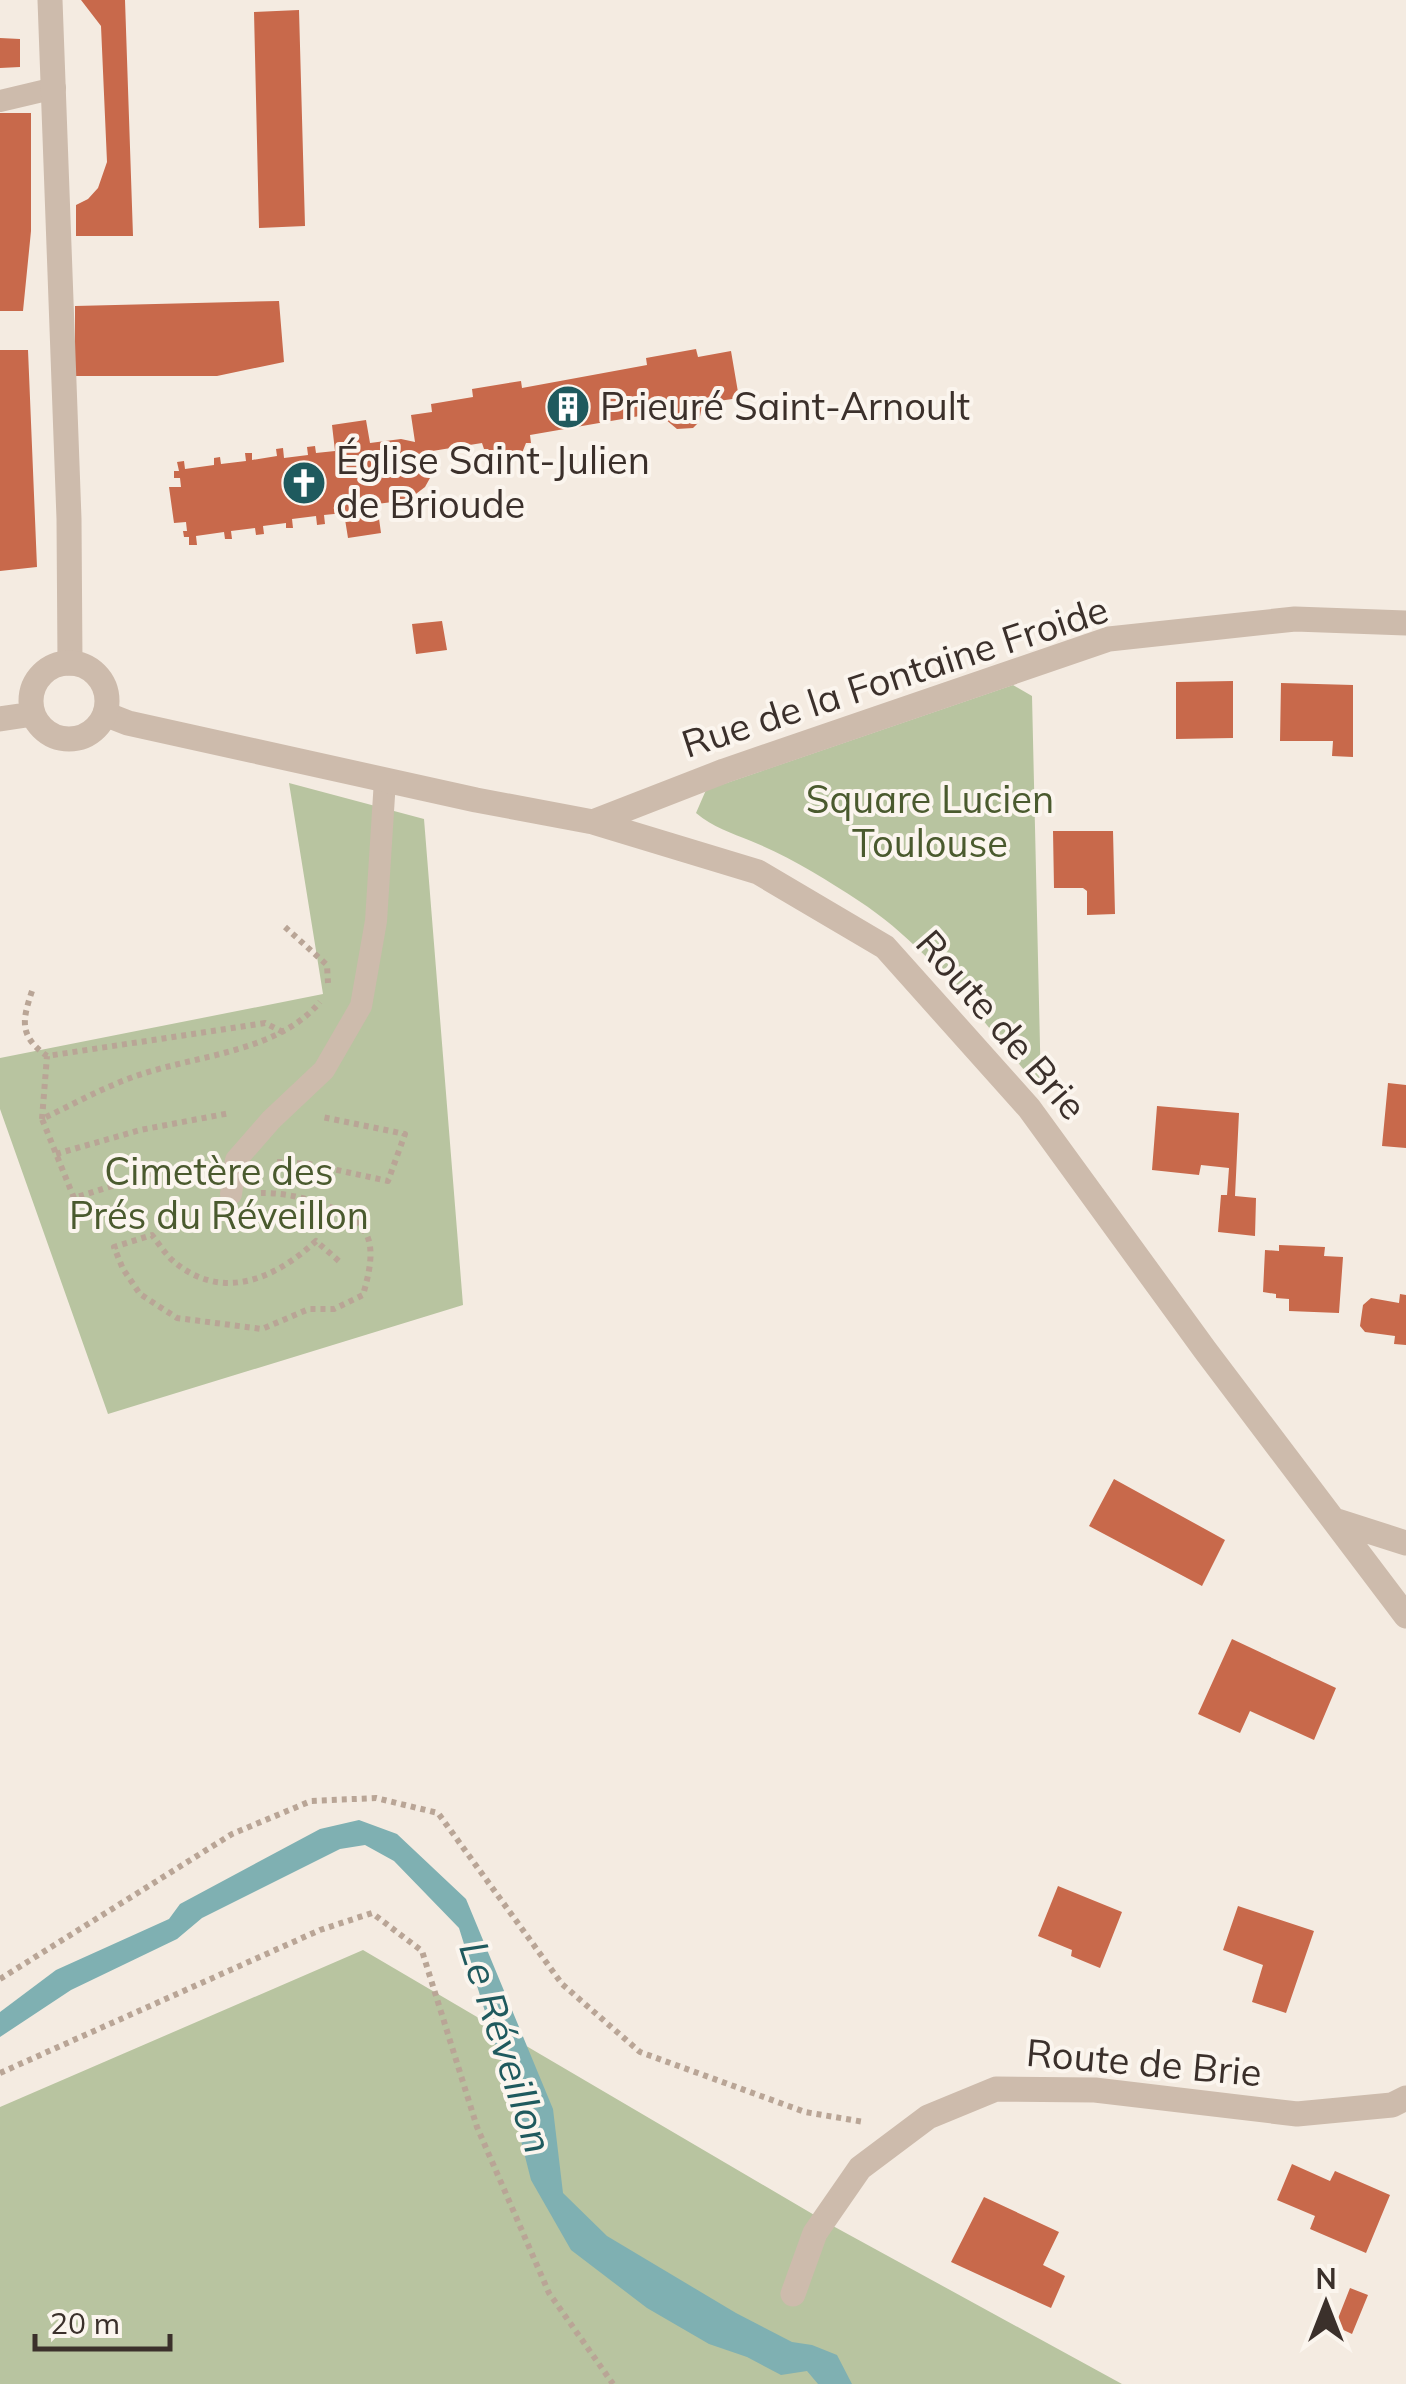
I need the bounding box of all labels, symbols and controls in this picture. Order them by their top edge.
place label: Prieuré Saint-Arnoult [600,382,970,430]
building icon: Prieuré Saint-Arnoult [545,384,591,430]
place label: Église Saint-Julien de Brioude [336,436,650,528]
church icon: Église Saint-Julien de Brioude [281,460,327,506]
street label: Rue de la Fontaine Froide [676,584,1114,768]
park label: Square Lucien Toulouse [806,775,1054,867]
street label: Route de Brie [906,920,1097,1129]
park label: Cimetère des Prés du Réveillon [69,1147,369,1239]
water label: Le Réveillon [449,1934,565,2159]
street label: Route de Brie [1024,2028,1264,2096]
north arrow [1276,2254,1376,2354]
text: N [1315,2261,1337,2296]
scale bar [35,2289,170,2351]
text: 20 m [50,2304,120,2342]

